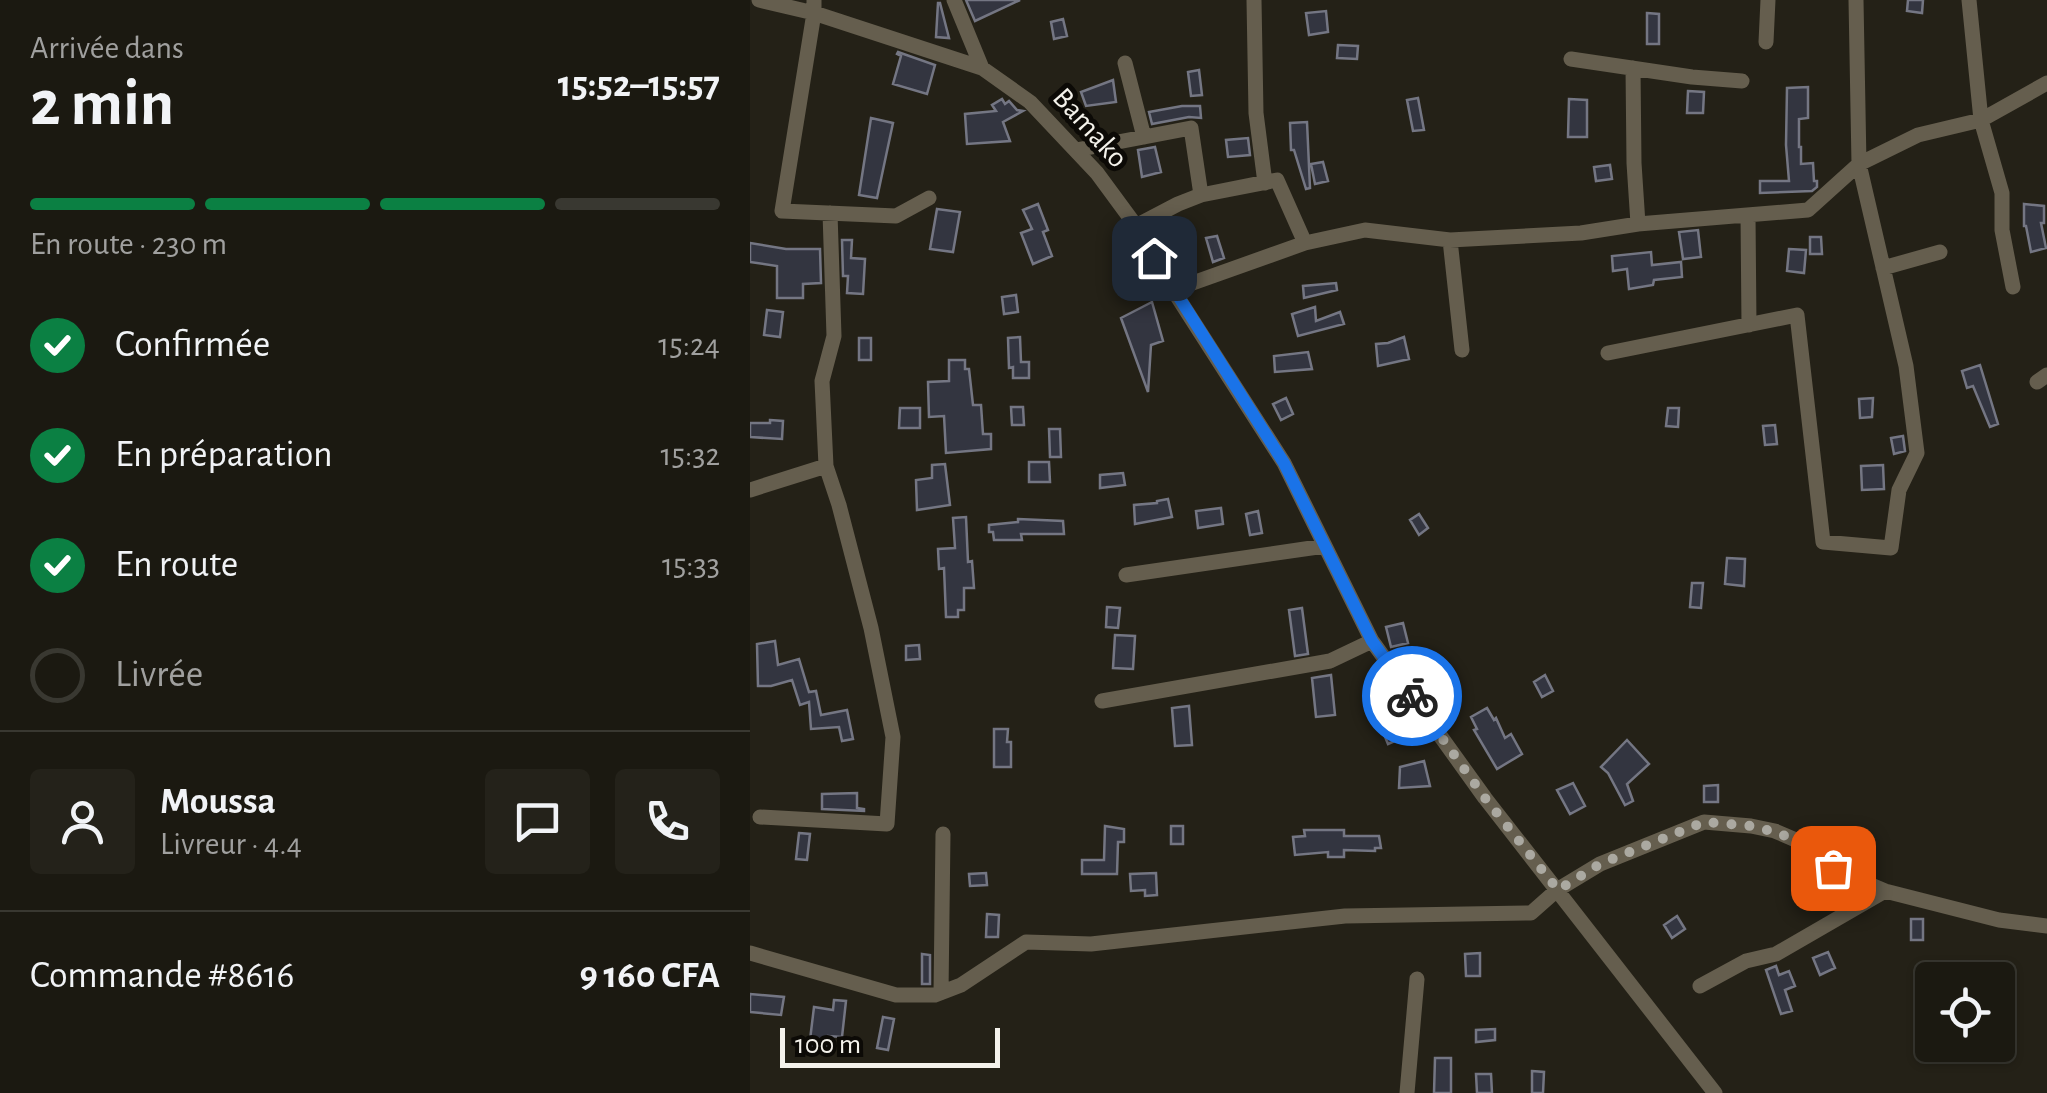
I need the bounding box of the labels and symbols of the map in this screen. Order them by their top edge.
street label: Bamako [1047,82,1133,174]
pin [1112,216,1197,301]
courier [1362,646,1462,746]
pin [1791,826,1876,911]
scale bar [780,1023,1000,1068]

